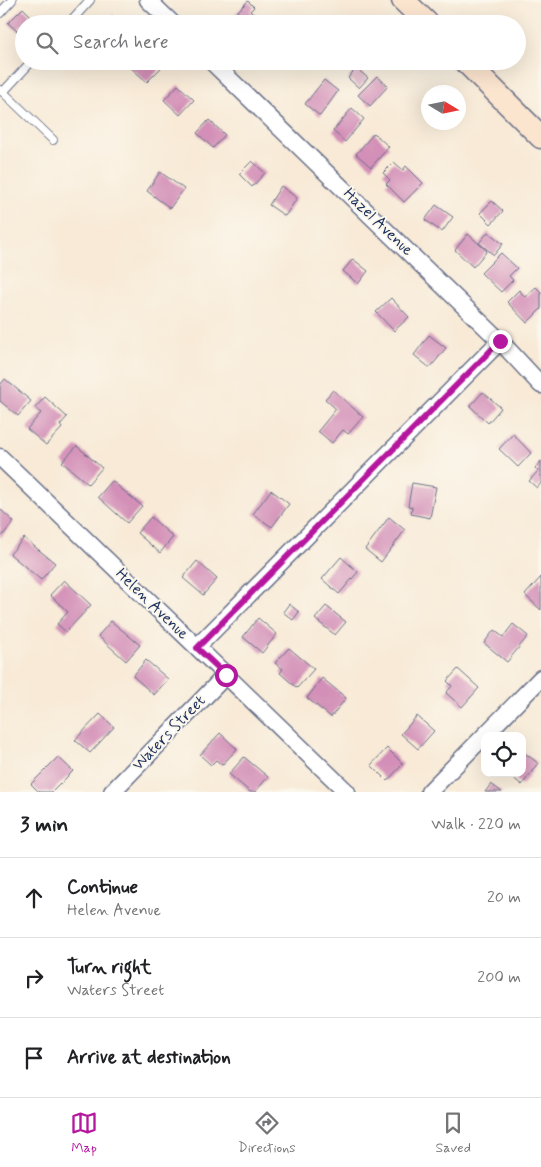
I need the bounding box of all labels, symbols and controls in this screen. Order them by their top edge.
search box [15,15,526,70]
icon: search [33,29,61,57]
text: Search here [73,30,169,55]
north arrow [421,85,466,130]
street label: Hazel Avenue [339,183,418,261]
route end [489,330,512,353]
street label: Helen Avenue [111,564,193,645]
route start [215,664,238,687]
street label: Waters Street [128,691,210,775]
map controls [481,732,526,777]
button: locate [481,732,526,777]
text: 3 min [20,811,68,839]
text: Walk · 220 m [431,814,521,835]
text: Continue [67,875,138,900]
icon: ahead [20,884,48,912]
text: 20 m [487,887,521,908]
text: Helen Avenue [67,900,161,921]
text: Turn right [67,955,151,980]
icon: right [20,964,48,992]
text: 200 m [477,967,521,988]
text: Waters Street [67,980,164,1001]
icon: arrive [20,1044,48,1072]
text: Arrive at destination [67,1045,231,1070]
tab: Map [70,1109,98,1157]
tab: Directions [238,1109,296,1157]
tab: Saved [436,1109,471,1157]

